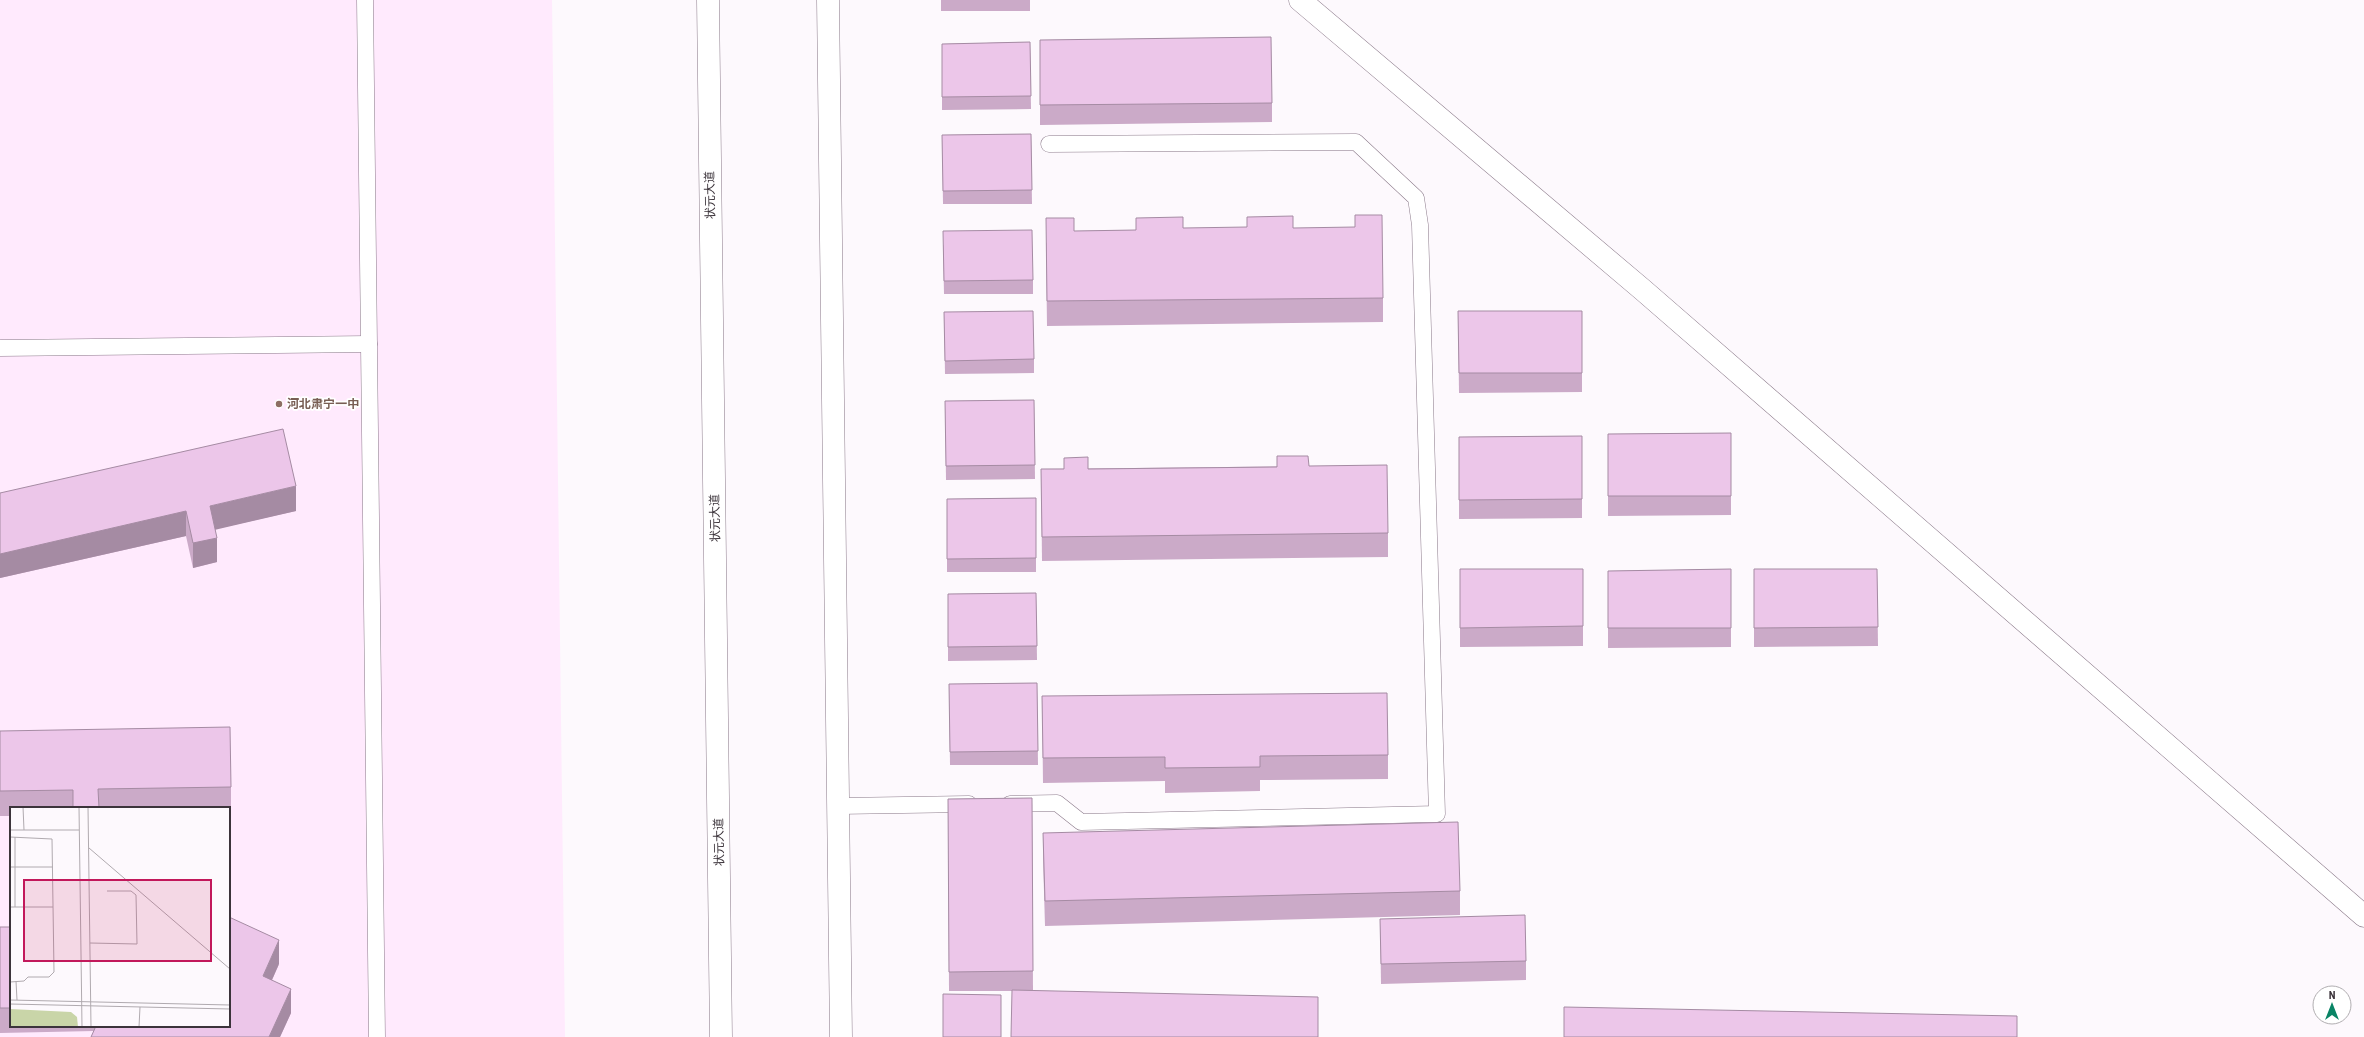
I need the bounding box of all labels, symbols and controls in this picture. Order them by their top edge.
street label: 状元大道 [703,171,717,219]
place label: 河北肃宁一中 [287,397,359,411]
marker: 河北肃宁一中 [274,399,284,409]
street label: 状元大道 [708,494,722,542]
inset map [10,807,230,1027]
street label: 状元大道 [712,818,726,866]
north arrow [2312,985,2352,1025]
text: N [2329,989,2336,1002]

